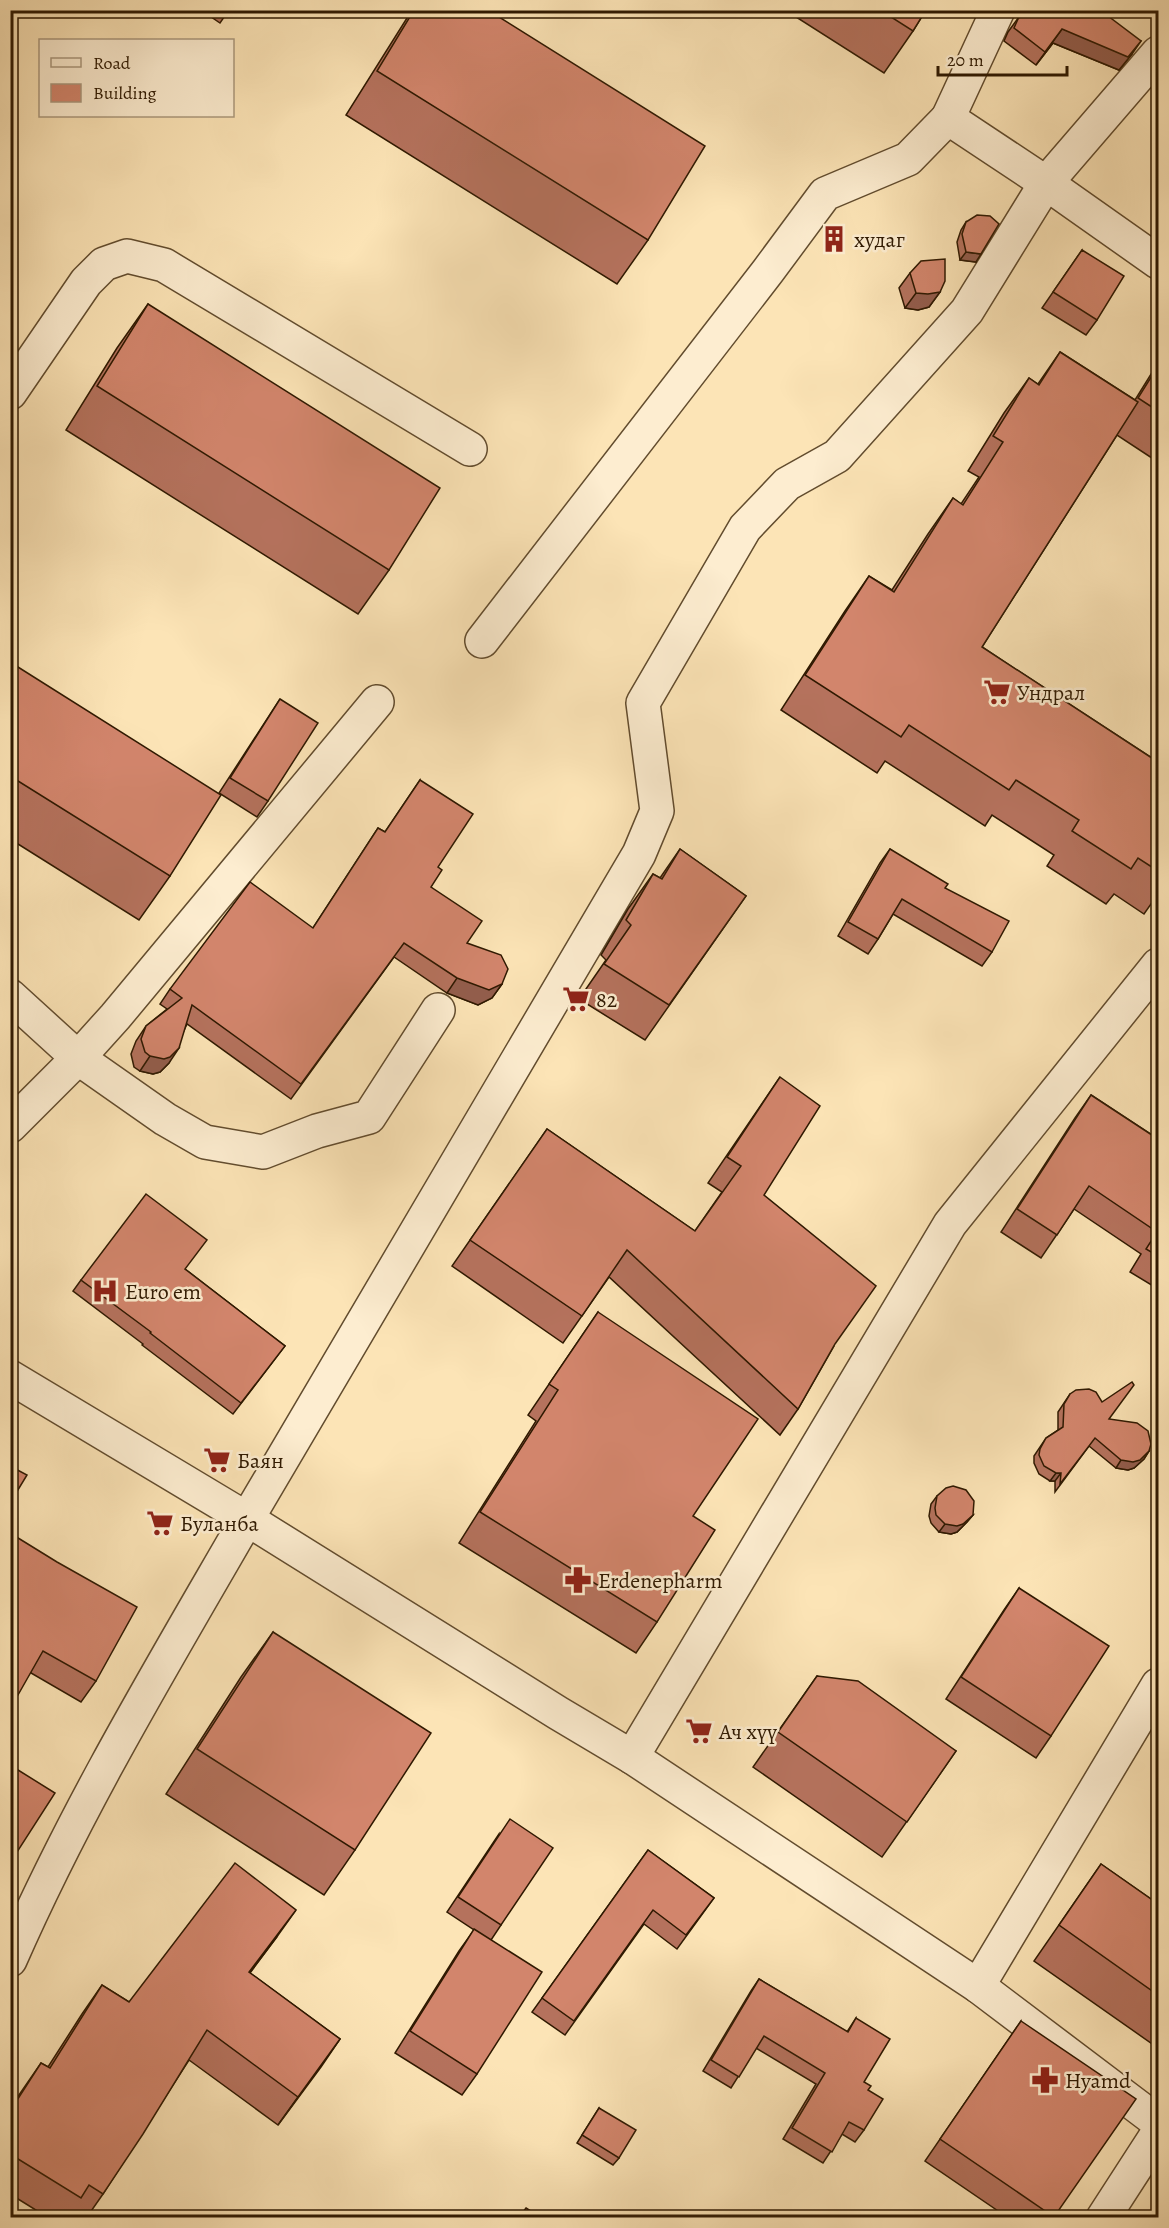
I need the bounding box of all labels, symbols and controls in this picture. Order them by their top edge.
legend [39,39,234,117]
scale bar [938,39,1067,77]
text: 20 m [947,48,984,72]
text: Road [93,51,131,75]
text: Building [93,81,157,105]
building icon: худаг [819,224,849,254]
place label: худаг [854,225,905,255]
supermarket icon: Ундрал [982,677,1012,707]
place label: Ундрал [1017,678,1085,708]
supermarket icon: 82 [561,984,591,1014]
place label: 82 [596,985,617,1015]
hospital icon: Euro em [90,1276,120,1306]
place label: Euro em [125,1277,201,1307]
supermarket icon: Баян [202,1445,232,1475]
place label: Баян [237,1446,284,1476]
supermarket icon: Буланба [145,1508,175,1538]
place label: Буланба [180,1509,260,1539]
pharmacy icon: Erdenepharm [563,1565,593,1595]
place label: Erdenepharm [598,1566,722,1596]
supermarket icon: Ач хүү [684,1716,714,1746]
place label: Ач хүү [718,1717,778,1747]
pharmacy icon: Hyamd [1030,2065,1060,2095]
place label: Hyamd [1065,2066,1131,2096]

